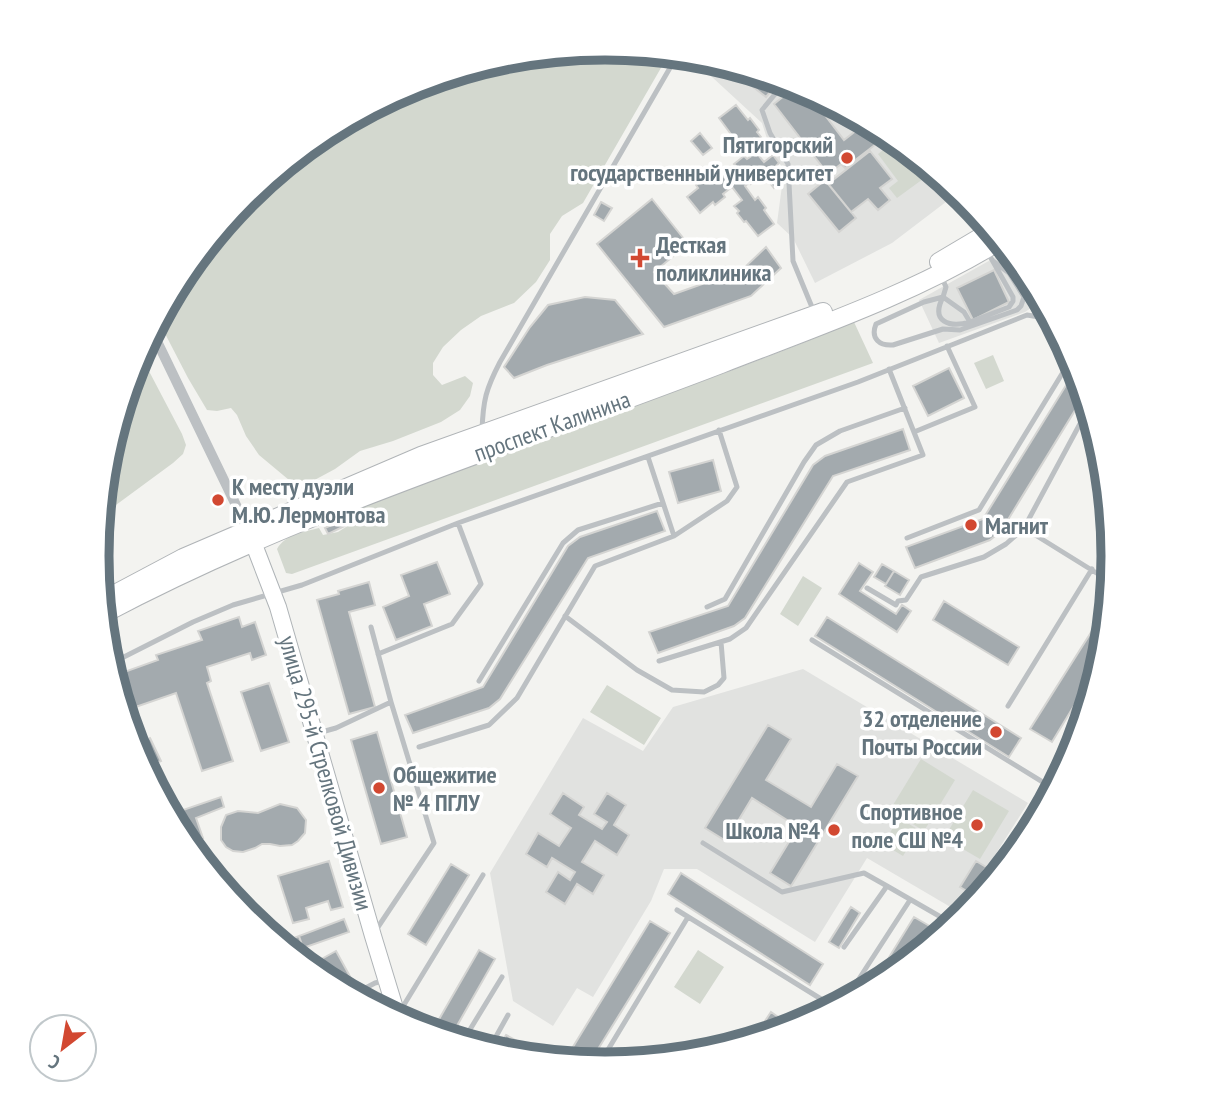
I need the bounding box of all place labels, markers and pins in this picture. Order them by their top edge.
place label: Пятигорский государственный университет [570,129,834,188]
marker: Пятигорский государственный университет [839,150,855,166]
place label: Десткая поликлиника [656,229,772,288]
marker: Десткая поликлиника [630,248,650,268]
place label: К месту дуэли М.Ю. Лермонтова [232,471,385,530]
marker: К месту дуэли М.Ю. Лермонтова [210,492,226,508]
place label: Магнит [985,510,1049,541]
marker: Магнит [963,517,979,533]
place label: 32 отделение Почты России [862,703,982,762]
marker: 32 отделение Почты России [988,724,1004,740]
place label: Общежитие № 4 ПГЛУ [393,759,497,818]
marker: Общежитие № 4 ПГЛУ [371,780,387,796]
place label: Спортивное поле СШ №4 [852,796,964,855]
place label: Школа №4 [726,815,821,846]
marker: Спортивное поле СШ №4 [969,817,985,833]
marker: Школа №4 [826,822,842,838]

